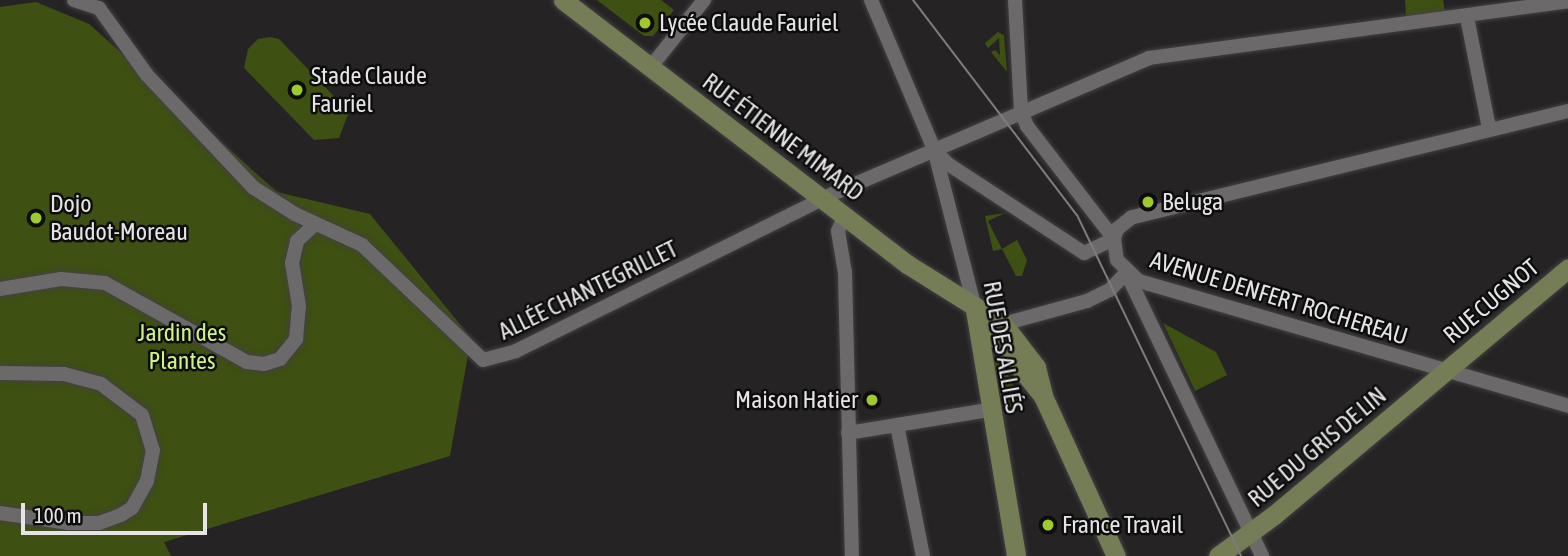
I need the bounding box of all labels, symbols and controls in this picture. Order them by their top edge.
place label: Lycée Claude Fauriel [659,9,838,37]
marker: Lycée Claude Fauriel [637,15,653,31]
place label: Stade Claude Fauriel [311,62,427,118]
street label: RUE ÉTIENNE MIMARD [697,67,869,207]
marker: Stade Claude Fauriel [289,82,305,98]
place label: Beluga [1162,188,1223,216]
place label: Dojo Baudot-Moreau [50,190,188,246]
marker: Beluga [1140,194,1156,210]
marker: Dojo Baudot-Moreau [28,210,44,226]
street label: ALLÉE CHANTEGRILLET [494,234,682,346]
street label: AVENUE DENFERT ROCHEREAU [1147,245,1411,351]
street label: RUE CUGNOT [1437,253,1545,349]
street label: RUE DES ALLIÉS [977,279,1029,415]
park label: Jardin des Plantes [138,319,226,375]
street label: RUE DU GRIS DE LIN [1242,381,1392,513]
place label: Maison Hatier [735,386,858,414]
marker: Maison Hatier [864,392,880,408]
scale bar [24,490,210,534]
text: 100 m [34,503,82,527]
place label: France Travail [1062,511,1183,539]
marker: France Travail [1040,517,1056,533]

